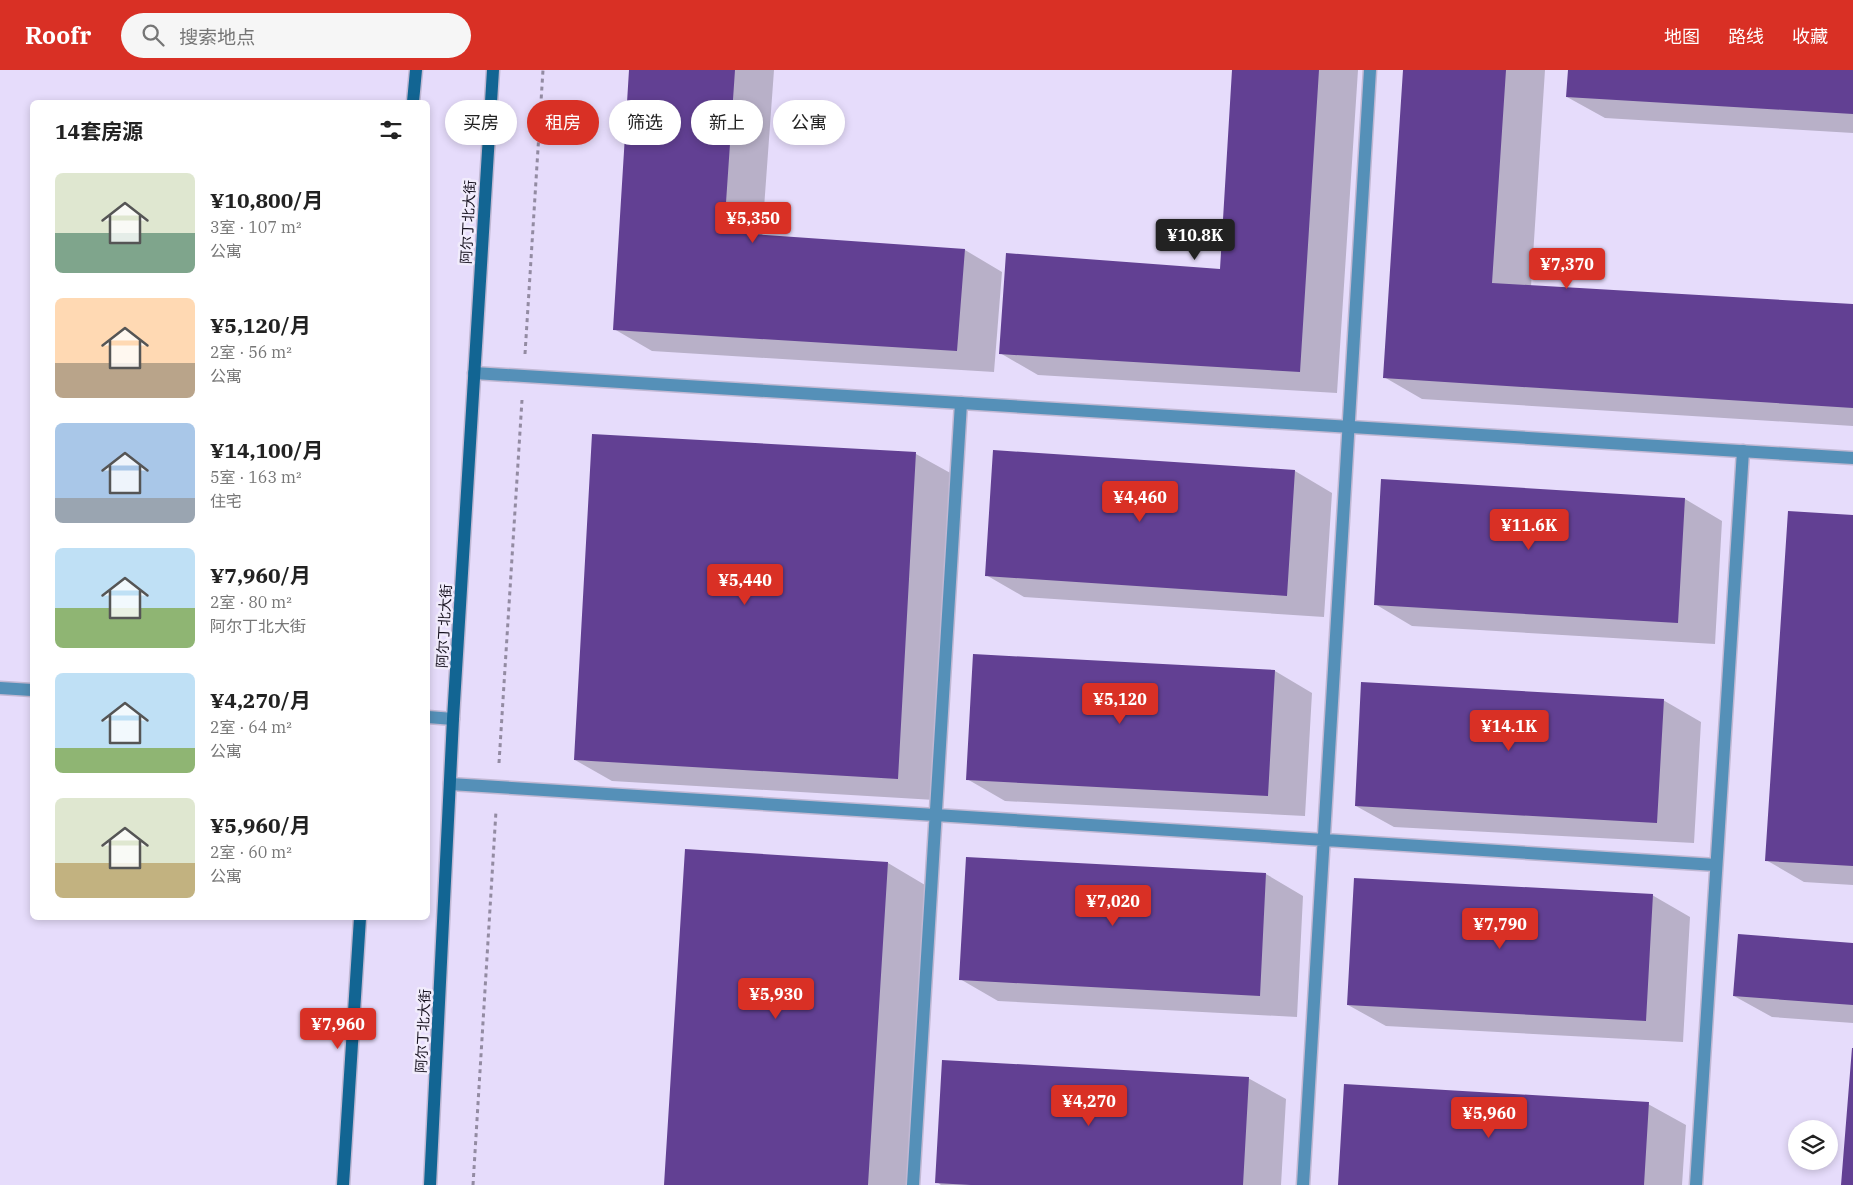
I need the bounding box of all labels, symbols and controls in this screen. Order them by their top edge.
search box [121,13,471,58]
text: Roofr [25,19,91,51]
icon: search [139,21,167,49]
text: 搜索地点 [179,25,255,49]
text: 地图 [1664,25,1700,48]
text: 路线 [1728,25,1764,48]
text: 收藏 [1792,25,1828,48]
chip: 买房 [445,100,517,145]
chip: 租房 [527,100,599,145]
chip: 筛选 [609,100,681,145]
chip: 新上 [691,100,763,145]
chip: 公寓 [773,100,845,145]
icon: filters [377,116,405,144]
text: 14套房源 [55,117,143,145]
street label: 阿尔丁北大街 [457,180,479,264]
text: ¥10,800/月 [210,186,323,214]
icon: home [95,193,155,253]
pin: ¥5,350 [712,202,794,244]
text: ¥5,350 [726,208,780,228]
text: 3室 · 107 m² [210,217,302,237]
pin: ¥10.8K [1154,218,1236,261]
text: ¥10.8K [1167,225,1223,245]
text: 公寓 [210,241,242,261]
pin: ¥7,370 [1526,248,1608,290]
text: ¥7,370 [1540,254,1594,274]
text: ¥5,120/月 [210,311,311,339]
icon: home [95,318,155,378]
text: 2室 · 56 m² [210,342,292,362]
text: 公寓 [210,366,242,386]
text: ¥14,100/月 [210,436,323,464]
icon: home [95,443,155,503]
text: 5室 · 163 m² [210,467,302,487]
pin: ¥4,460 [1099,480,1181,523]
text: ¥4,460 [1113,487,1167,507]
text: 住宅 [210,491,242,511]
pin: ¥11.6K [1488,508,1570,551]
text: ¥11.6K [1501,515,1557,535]
text: ¥7,960/月 [210,561,311,589]
pin: ¥5,440 [704,564,786,606]
icon: home [95,568,155,628]
text: ¥5,440 [718,570,772,590]
street label: 阿尔丁北大街 [433,584,455,668]
text: 2室 · 80 m² [210,592,292,612]
text: 阿尔丁北大街 [210,616,306,636]
pin: ¥5,120 [1079,682,1161,725]
text: ¥4,270/月 [210,686,311,714]
text: ¥5,120 [1093,689,1147,709]
icon: home [95,693,155,753]
pin: ¥14.1K [1468,710,1550,752]
text: ¥14.1K [1481,716,1537,736]
text: 2室 · 64 m² [210,717,292,737]
text: 公寓 [210,741,242,761]
text: ¥5,960/月 [210,811,311,839]
icon: home [95,818,155,878]
text: 2室 · 60 m² [210,842,292,862]
text: 公寓 [210,866,242,886]
pin: ¥7,020 [1072,884,1154,927]
text: ¥7,020 [1086,891,1140,911]
pin: ¥7,790 [1459,908,1541,950]
text: ¥7,790 [1473,914,1527,934]
pin: ¥5,930 [735,978,817,1020]
text: ¥5,930 [749,984,803,1004]
street label: 阿尔丁北大街 [412,989,434,1073]
pin: ¥7,960 [297,1008,379,1050]
text: ¥7,960 [311,1014,365,1034]
pin: ¥4,270 [1048,1084,1130,1127]
text: ¥4,270 [1062,1091,1116,1111]
pin: ¥5,960 [1448,1096,1530,1139]
text: ¥5,960 [1462,1103,1516,1123]
map controls [1788,1120,1838,1170]
button: layers [1788,1120,1838,1170]

